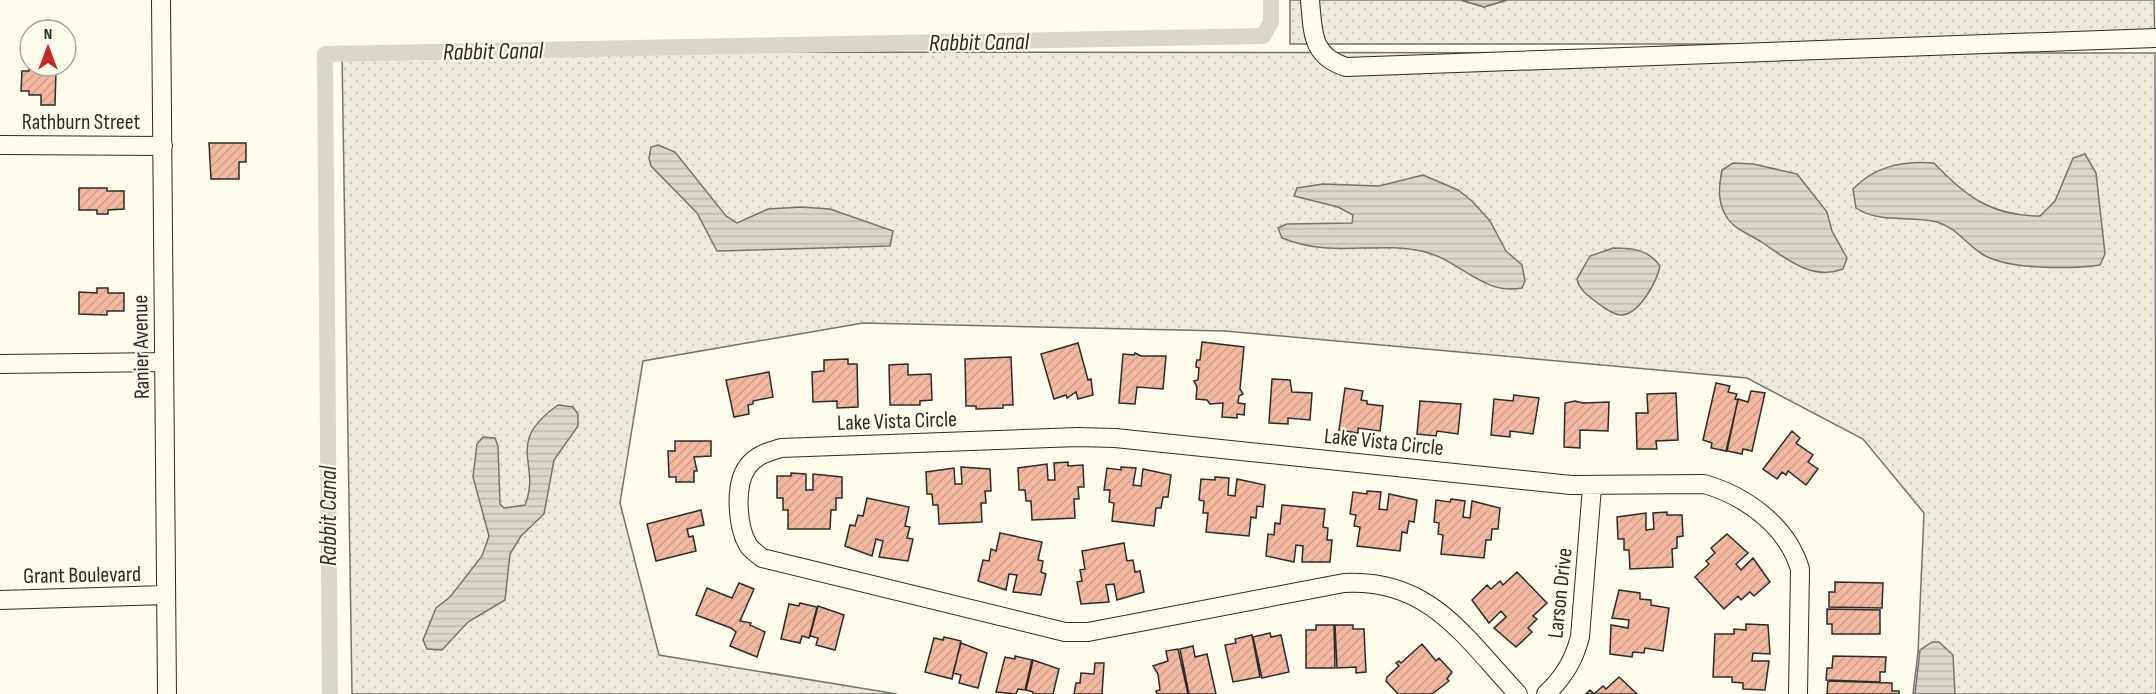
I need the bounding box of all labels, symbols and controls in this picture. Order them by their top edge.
north arrow [18,18,78,78]
text: N [44,25,52,44]
water label: Rabbit Canal [929,27,1030,58]
water label: Rabbit Canal [443,36,544,67]
street label: Rathburn Street [22,109,141,136]
street label: Ranier Avenue [127,295,156,399]
street label: Lake Vista Circle [837,406,957,437]
street label: Lake Vista Circle [1323,423,1445,462]
water label: Rabbit Canal [314,465,343,566]
street label: Larson Drive [1542,547,1579,640]
street label: Grant Boulevard [23,561,141,590]

